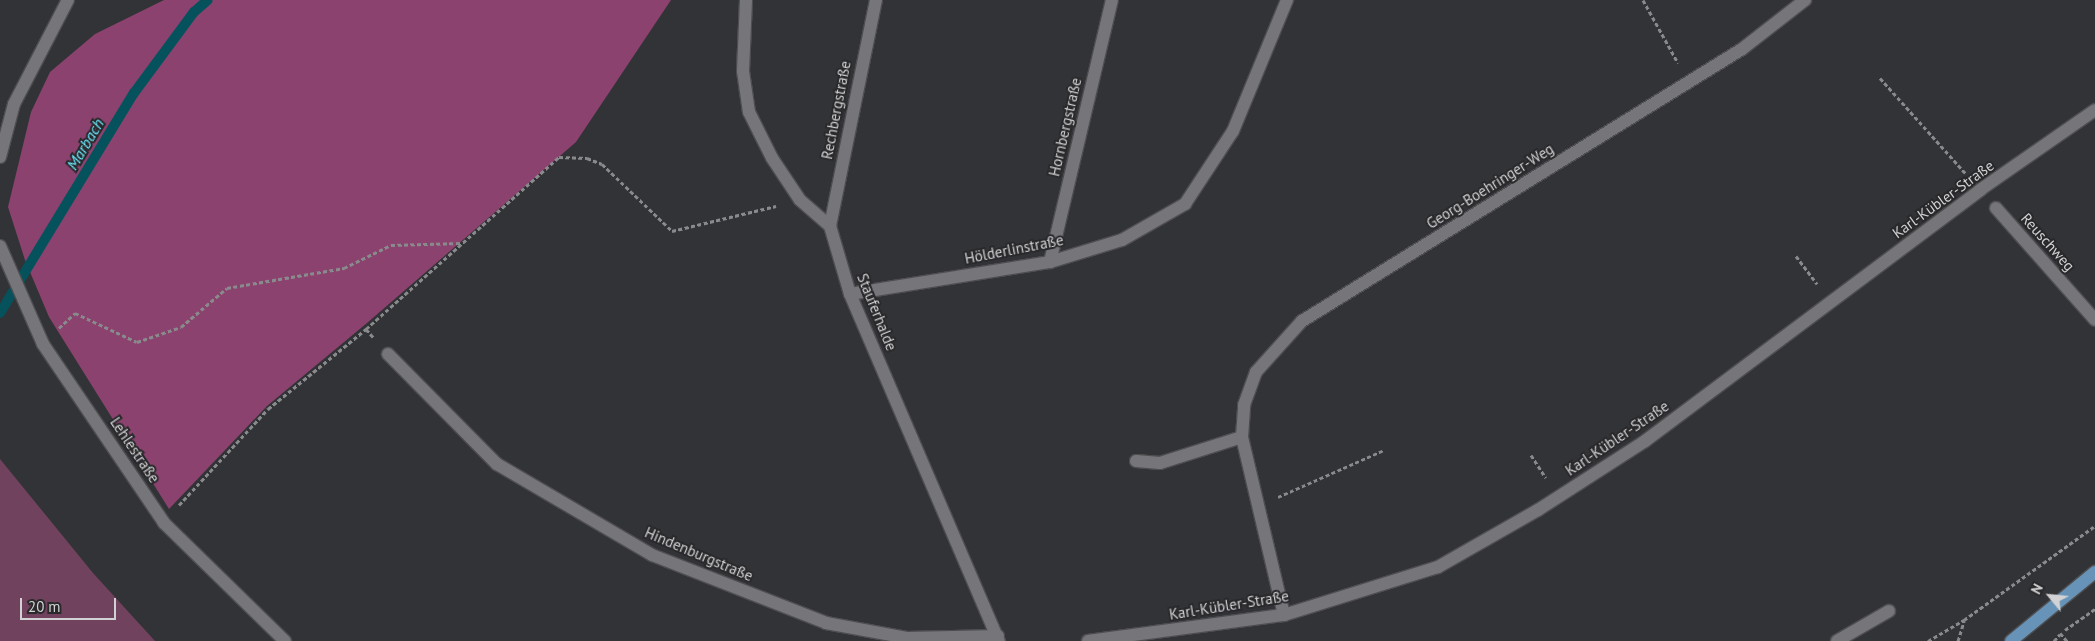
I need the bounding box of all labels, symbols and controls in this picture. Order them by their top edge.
street label: Rechbergstraße [818,59,854,161]
street label: Hornbergstraße [1045,76,1085,178]
water label: Marbach [62,115,108,173]
street label: Georg-Boehringer-Weg [1423,140,1557,232]
street label: Karl-Kübler-Straße [1889,156,1997,242]
street label: Reuschweg [2017,209,2079,275]
street label: Hölderlinstraße [963,231,1065,267]
street label: Stauferhalde [853,271,901,353]
street label: Karl-Kübler-Straße [1562,397,1672,479]
street label: Lehlestraße [107,414,163,486]
street label: Hindenburgstraße [642,523,756,585]
north arrow [2025,571,2075,621]
text: N [2027,581,2047,597]
street label: Karl-Kübler-Straße [1168,587,1290,623]
scale bar [22,588,119,620]
text: 20 m [28,597,61,616]

